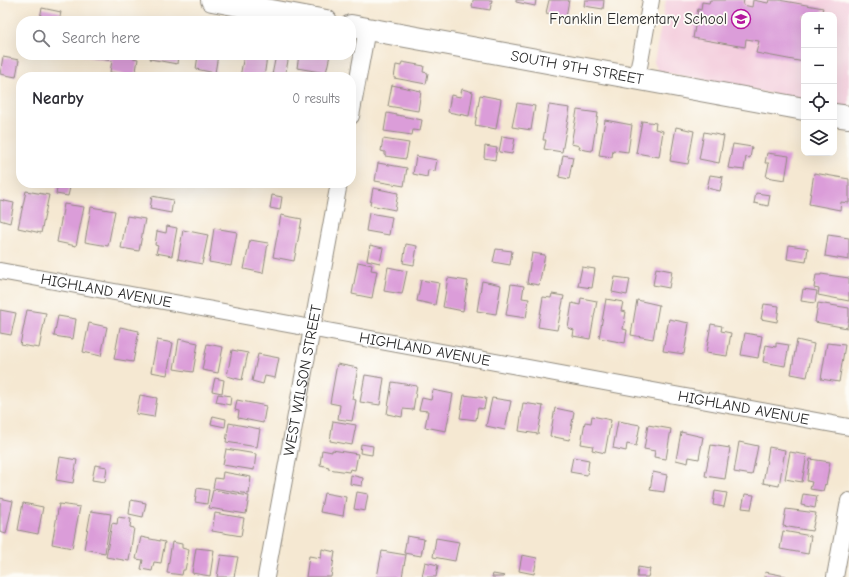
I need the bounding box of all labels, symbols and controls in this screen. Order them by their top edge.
school or university icon: Franklin Elementary School [730,8,752,30]
place label: Franklin Elementary School [549,10,727,28]
map controls [801,12,837,156]
button: + [801,12,837,48]
search box [16,16,356,60]
icon: search [30,27,52,49]
text: Search here [62,29,140,47]
street label: SOUTH 9TH STREET [509,46,645,88]
button: − [801,48,837,84]
button: locate [801,84,837,120]
text: Nearby [32,89,83,108]
text: 0 results [292,91,340,106]
button: layers [801,120,837,156]
street label: HIGHLAND AVENUE [39,270,173,311]
street label: WEST WILSON STREET [280,303,325,457]
street label: HIGHLAND AVENUE [358,328,492,370]
street label: HIGHLAND AVENUE [677,387,811,428]

